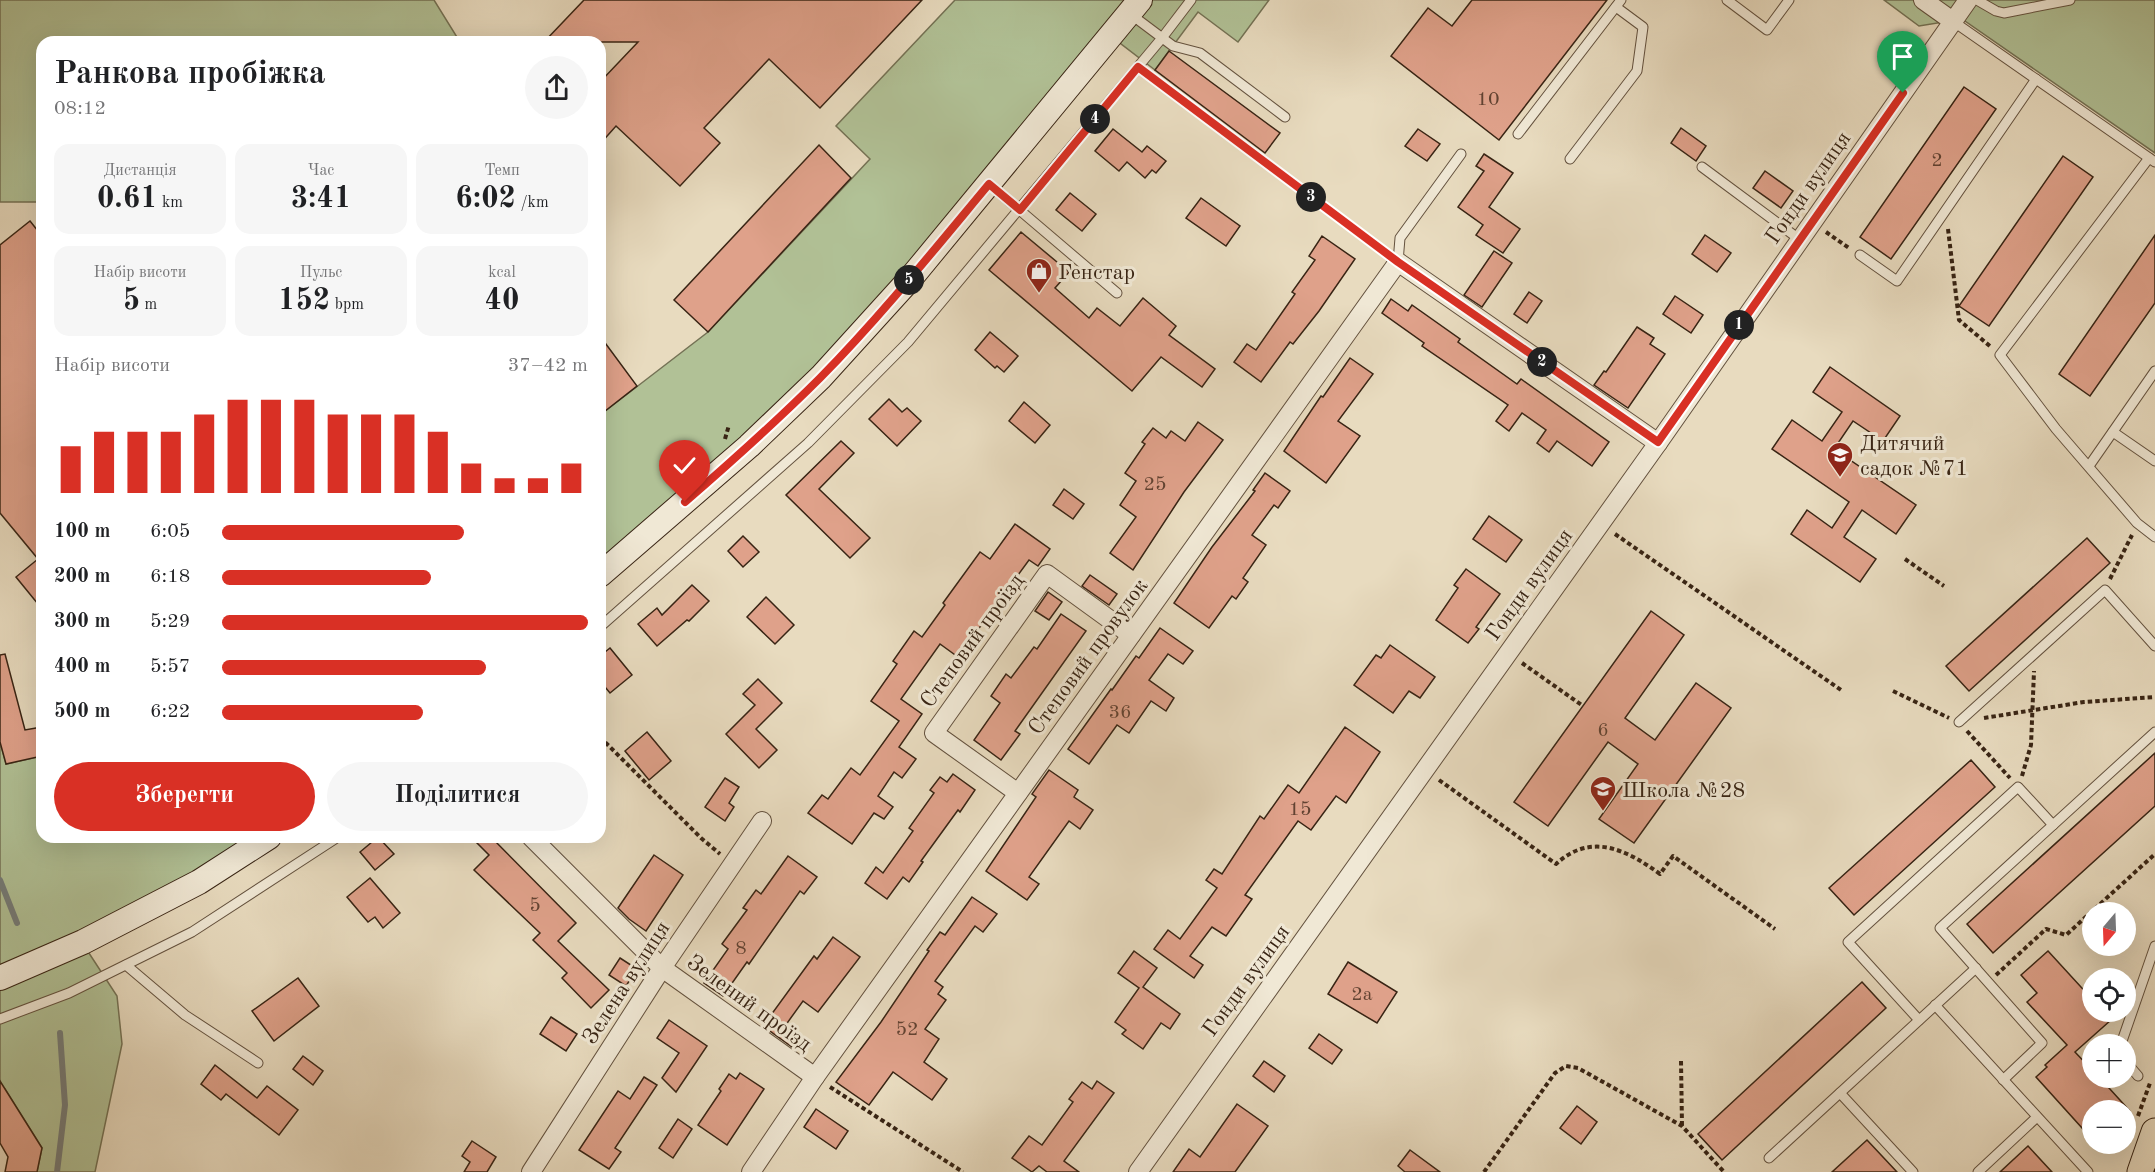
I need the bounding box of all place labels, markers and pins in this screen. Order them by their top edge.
pin [1877,31,1928,93]
pin: 4 [1080,104,1110,134]
pin: 3 [1296,182,1326,212]
shop icon: Генстар [1024,256,1054,294]
place label: Генстар [1058,262,1135,284]
pin: 5 [894,265,924,295]
pin: 1 [1724,310,1754,340]
pin: 2 [1527,347,1557,377]
place label: Дитячий садок №71 [1860,433,1968,480]
pin [659,440,710,502]
school or university icon: Дитячий садок №71 [1825,440,1855,478]
school or university icon: Школа №28 [1588,774,1618,812]
place label: Школа №28 [1622,780,1745,802]

